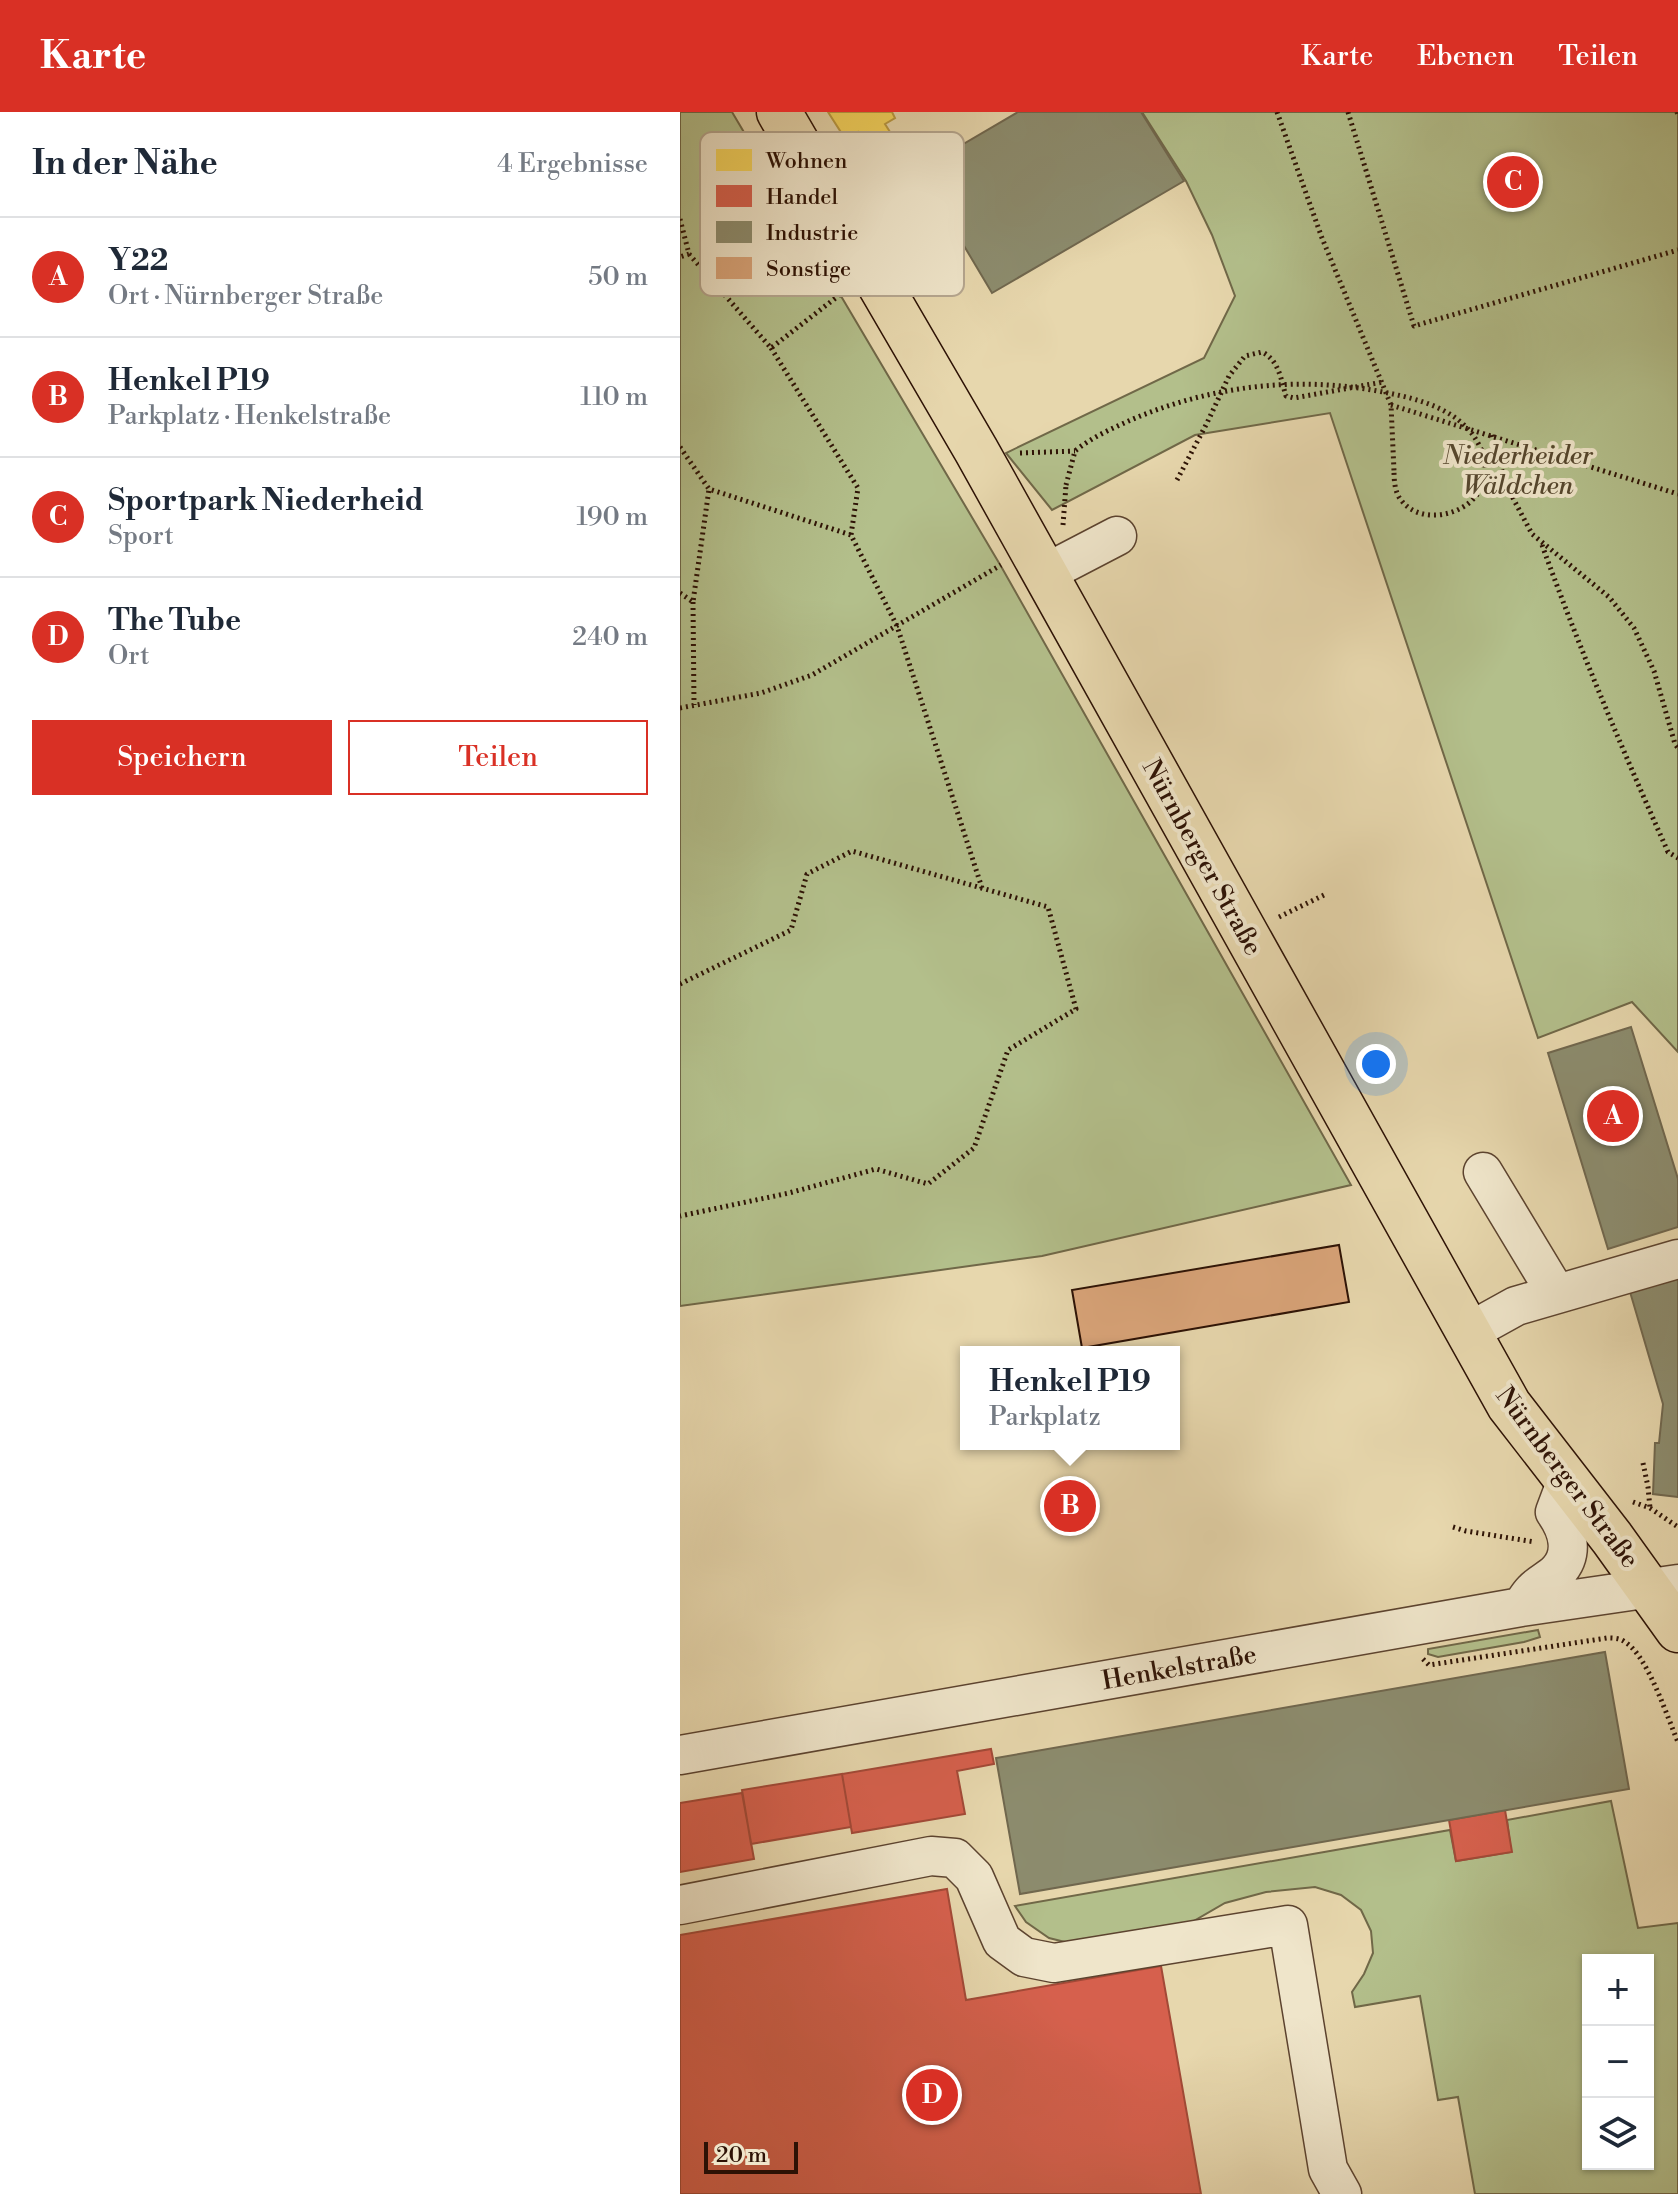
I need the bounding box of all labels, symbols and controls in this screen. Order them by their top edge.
text: Karte [40,33,146,80]
text: Karte [1301,39,1373,74]
text: Ebenen [1417,39,1514,74]
text: Teilen [1558,39,1638,74]
legend [700,132,964,296]
text: In der Nähe [32,143,218,185]
text: 4 Ergebnisse [497,148,648,180]
text: Wohnen [765,148,847,175]
pin: C [1487,152,1539,212]
text: Handel [766,184,838,211]
text: Industrie [766,220,858,247]
text: Y22 [108,242,168,280]
text: Sonstige [766,256,851,283]
text: A [49,261,67,293]
text: 50 m [588,261,648,293]
text: Ort · Nürnberger Straße [108,280,384,312]
text: Henkel P19 [108,362,270,400]
text: B [48,381,68,413]
text: 110 m [580,381,648,413]
text: Parkplatz · Henkelstraße [108,400,391,432]
park label: Niederheider Wäldchen [1442,440,1594,502]
text: Sportpark Niederheid [108,482,424,520]
text: C [49,501,67,533]
text: 190 m [577,501,648,533]
text: Sport [108,520,174,552]
text: The Tube [108,602,241,640]
text: D [48,621,68,653]
text: 240 m [572,621,648,653]
text: Ort [108,640,150,672]
button: Speichern [32,720,332,795]
button: Teilen [348,720,648,795]
street label: Nürnberger Straße [1135,754,1269,961]
your location [1356,1044,1396,1084]
pin: A [1587,1086,1639,1146]
popup [960,1346,1180,1450]
text: Henkel P19 [989,1363,1151,1401]
street label: Nürnberger Straße [1489,1381,1646,1575]
text: Parkplatz [989,1401,1101,1433]
pin: B [1044,1476,1096,1536]
street label: Henkelstraße [1099,1639,1259,1697]
map controls [1582,1954,1654,2170]
button: + [1582,1954,1654,2026]
button: − [1582,2026,1654,2098]
pin: D [906,2065,958,2125]
button: layers [1582,2098,1654,2170]
scale bar [704,2138,798,2174]
text: 20 m [716,2142,767,2169]

